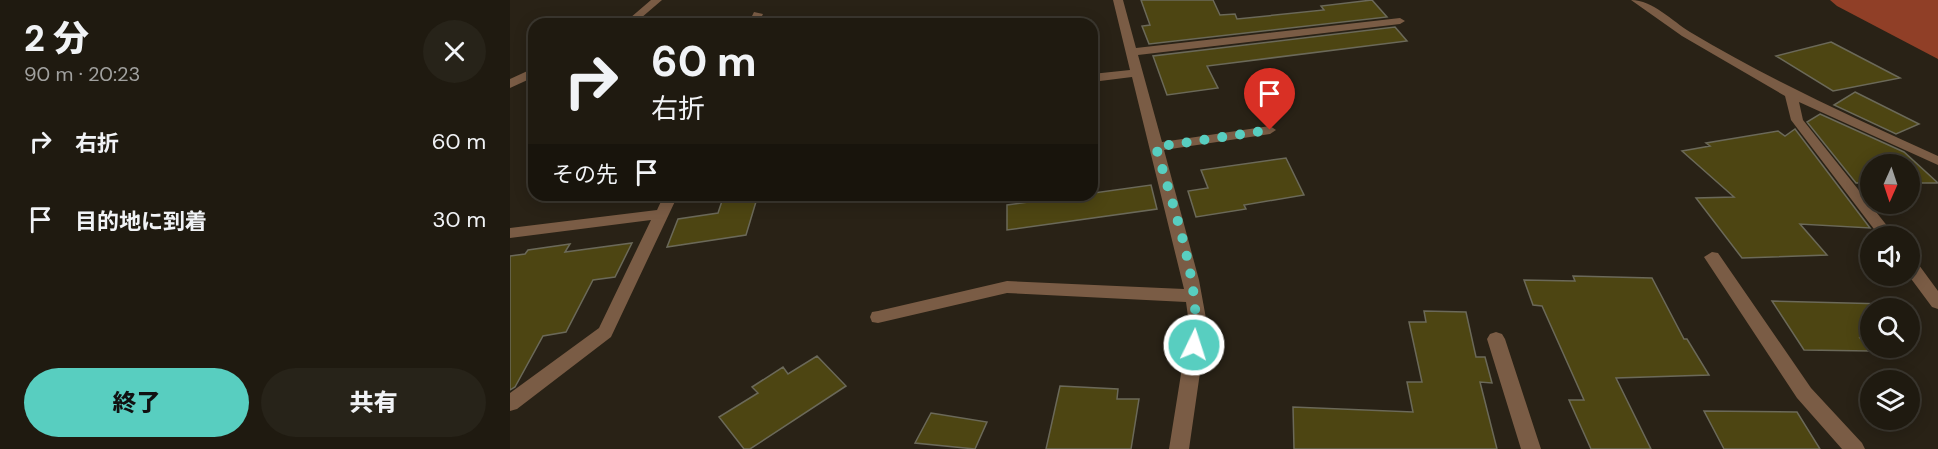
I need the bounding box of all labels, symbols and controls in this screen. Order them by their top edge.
text: 2 分 [24,15,89,62]
button: close [423,20,486,83]
text: 60 m [651,34,757,89]
icon: right [552,42,630,120]
text: 90 m · 20:23 [24,61,140,87]
pin [1244,68,1295,130]
icon: arrive [1253,77,1286,110]
text: 右折 [651,91,705,126]
icon: right [24,125,57,158]
text: 60 m [432,127,486,156]
text: 右折 [75,129,119,158]
north arrow [1860,154,1920,214]
map controls [1860,154,1920,430]
icon: arrive [630,156,663,189]
text: その先 [552,160,618,189]
icon: arrive [24,203,57,236]
text: 30 m [432,205,486,234]
text: 目的地に到着 [75,207,207,236]
button: sound [1860,226,1920,286]
button: search [1860,298,1920,358]
position arrow [1162,313,1226,377]
button: 終了 [24,368,249,437]
button: 共有 [261,368,486,437]
button: layers [1860,370,1920,430]

